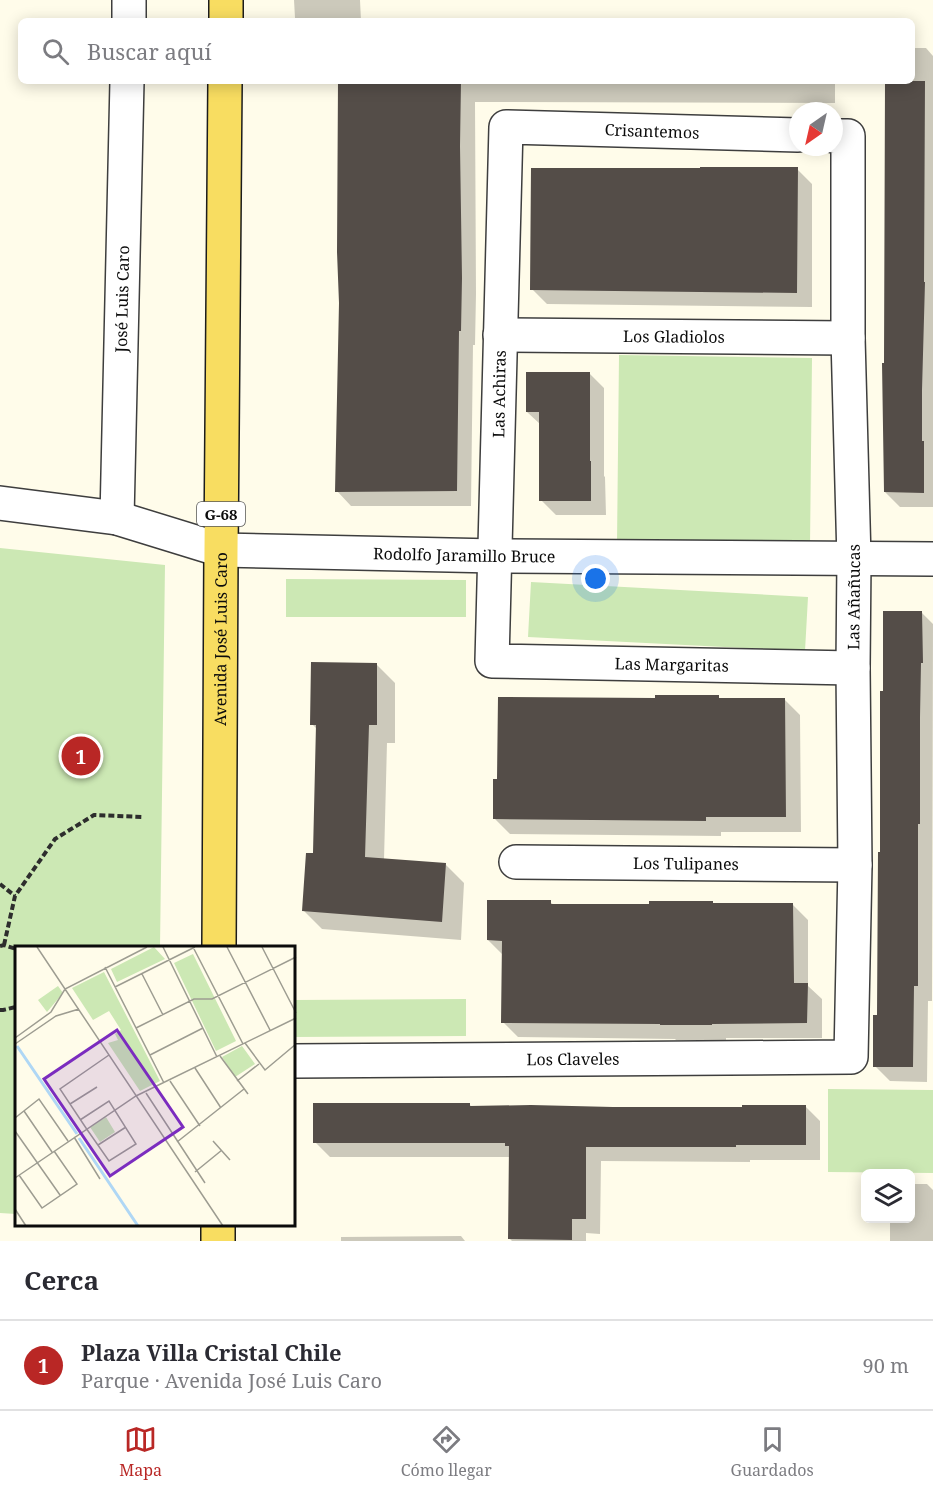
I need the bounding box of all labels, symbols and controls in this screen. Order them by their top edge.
search box [18,18,915,84]
icon: search [39,35,72,68]
text: Buscar aquí [87,36,211,66]
north arrow [789,102,843,156]
street label: Crisantemos [604,118,700,144]
street label: José Luis Caro [110,245,134,354]
street label: Los Gladiolos [623,325,725,348]
street label: Las Achiras [487,350,511,438]
road number: G-68 [197,502,245,526]
street label: Rodolfo Jaramillo Bruce [373,542,555,567]
street label: Las Añañucas [842,544,865,650]
street label: Avenida José Luis Caro [209,552,232,726]
your location [581,564,610,593]
street label: Las Margaritas [614,652,729,677]
pin: 1 [62,734,100,778]
street label: Los Tulipanes [633,852,739,875]
inset map [15,946,296,1226]
street label: Los Claveles [526,1048,620,1070]
map controls [861,1169,915,1223]
button: layers [861,1169,915,1223]
text: Cerca [24,1262,99,1298]
text: Plaza Villa Cristal Chile [81,1337,342,1367]
text: 1 [38,1352,49,1379]
text: 90 m [863,1352,909,1379]
text: Parque · Avenida José Luis Caro [81,1367,382,1394]
tab: Mapa [119,1423,162,1481]
tab: Cómo llegar [401,1423,492,1481]
tab: Guardados [730,1423,814,1481]

